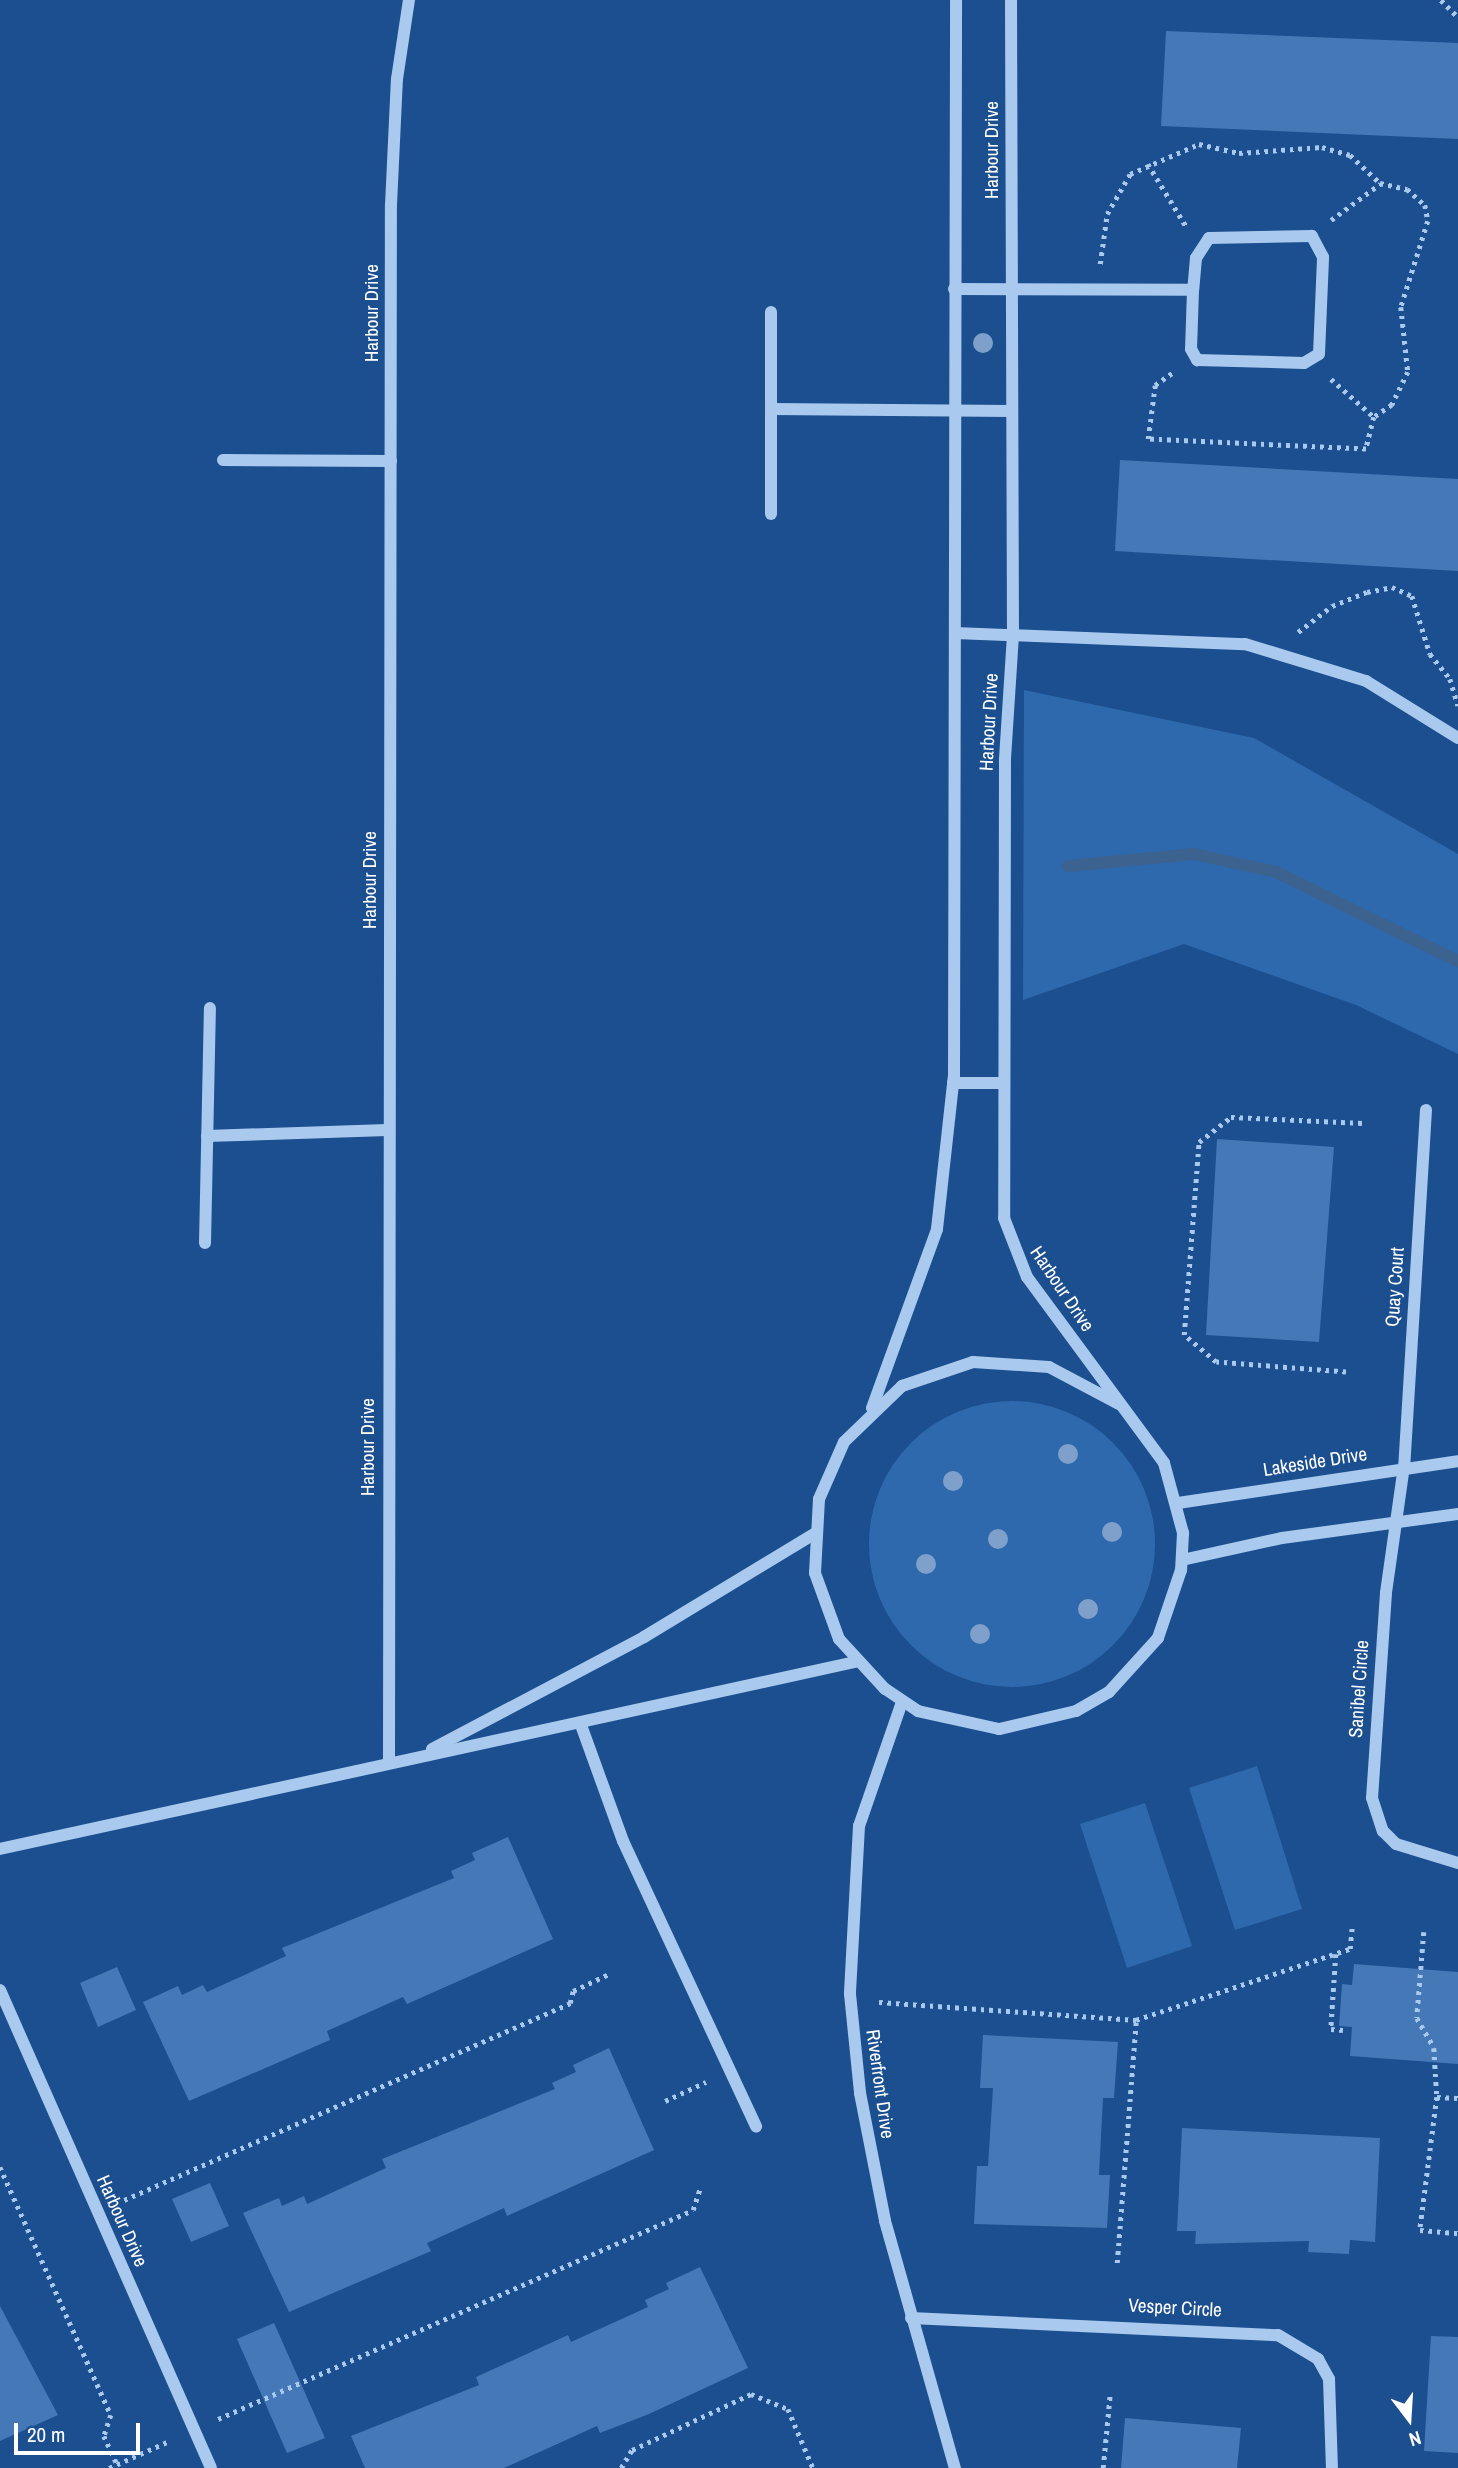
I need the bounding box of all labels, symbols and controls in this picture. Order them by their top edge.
street label: Harbour Drive [981,101,1003,199]
street label: Harbour Drive [361,264,383,362]
street label: Harbour Drive [975,673,1003,771]
street label: Harbour Drive [359,831,381,929]
street label: Harbour Drive [1025,1242,1099,1336]
street label: Quay Court [1381,1246,1409,1328]
street label: Harbour Drive [357,1398,379,1496]
street label: Lakeside Drive [1261,1443,1369,1481]
street label: Sanibel Circle [1344,1639,1374,1739]
street label: Riverfront Drive [861,2028,899,2140]
street label: Harbour Drive [92,2172,152,2270]
street label: Vesper Circle [1128,2294,1222,2322]
north arrow [1374,2384,1444,2454]
scale bar [18,2408,144,2452]
text: 20 m [27,2420,65,2449]
text: N [1406,2425,1424,2453]

